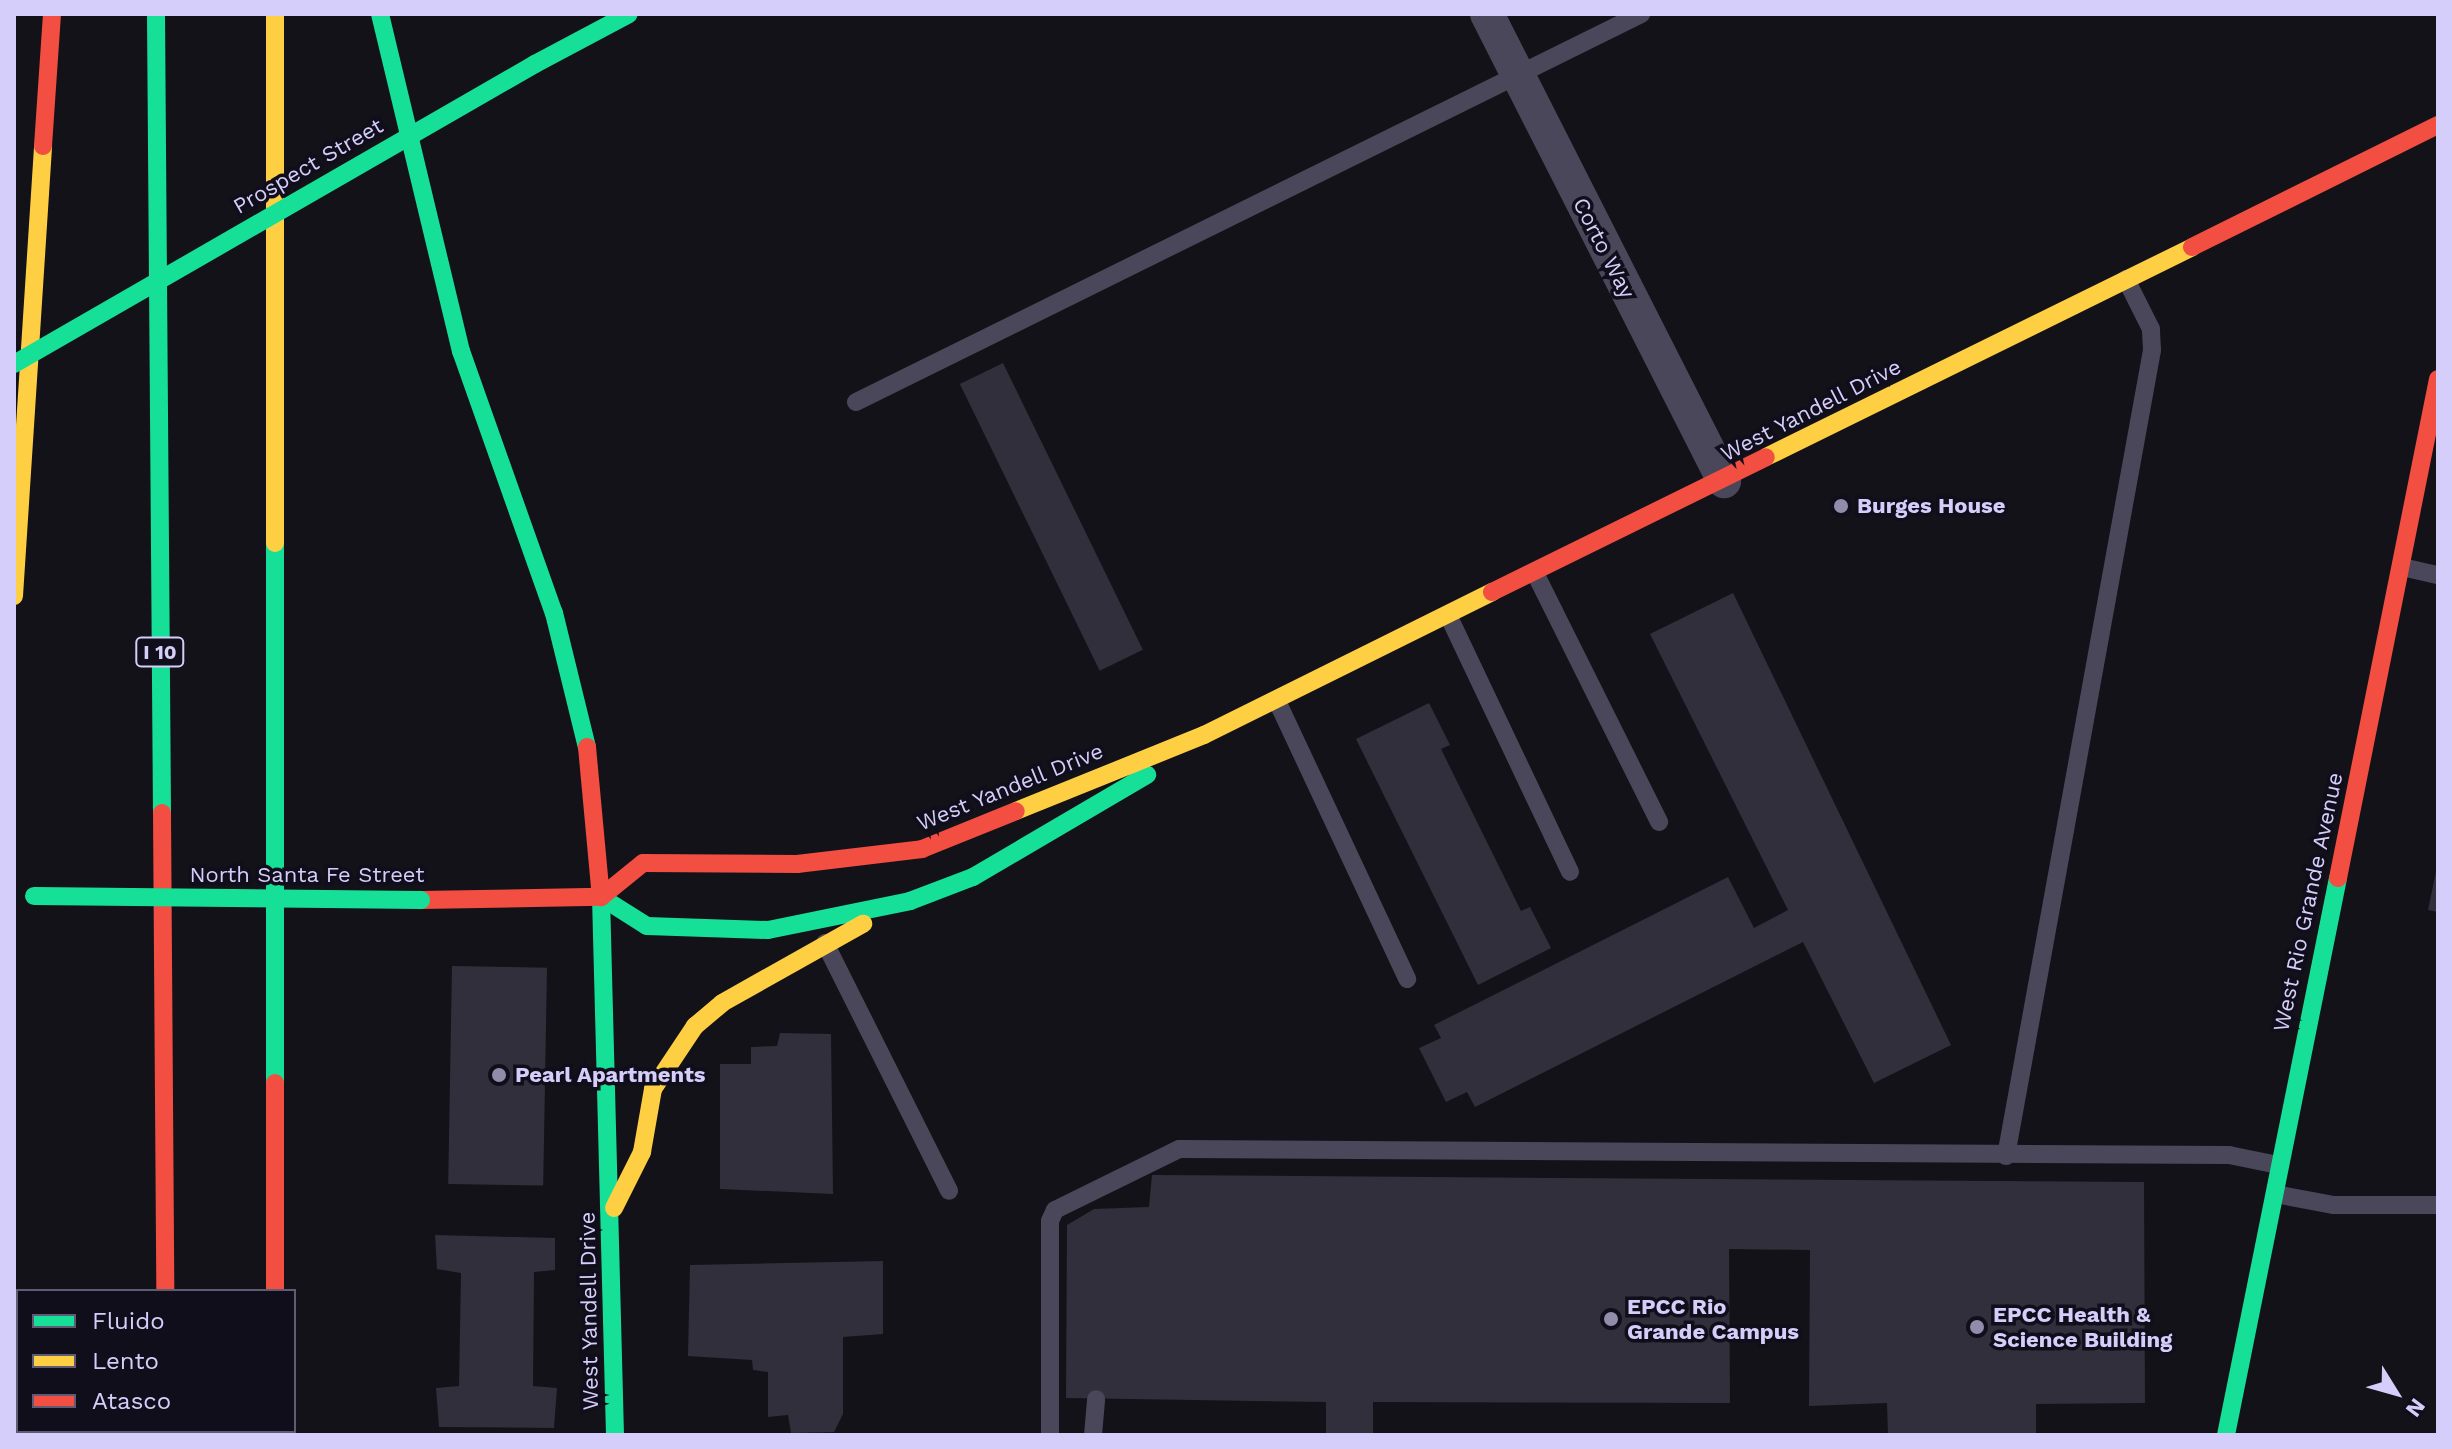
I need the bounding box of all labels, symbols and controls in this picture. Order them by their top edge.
street label: Prospect Street [228,112,388,220]
street label: Corto Way [1567,193,1641,303]
street label: West Yandell Drive [1716,353,1906,467]
place label: Burges House [1857,493,2005,519]
marker: Burges House [1832,497,1850,515]
road number: I 10 [134,636,186,668]
street label: West Yandell Drive [912,737,1108,837]
street label: West Rio Grande Avenue [2268,770,2348,1034]
street label: North Santa Fe Street [189,862,425,888]
place label: Pearl Apartments [515,1062,706,1088]
marker: Pearl Apartments [490,1066,508,1084]
street label: West Yandell Drive [574,1211,604,1411]
legend [16,1289,296,1433]
place label: EPCC Rio Grande Campus [1627,1293,1799,1344]
place label: EPCC Health & Science Building [1993,1301,2172,1352]
text: Fluido [92,1307,165,1335]
marker: EPCC Rio Grande Campus [1602,1310,1620,1328]
marker: EPCC Health & Science Building [1968,1318,1986,1336]
text: Lento [92,1347,159,1375]
north arrow [2356,1353,2436,1433]
text: Atasco [92,1387,171,1415]
text: N [2401,1394,2430,1422]

